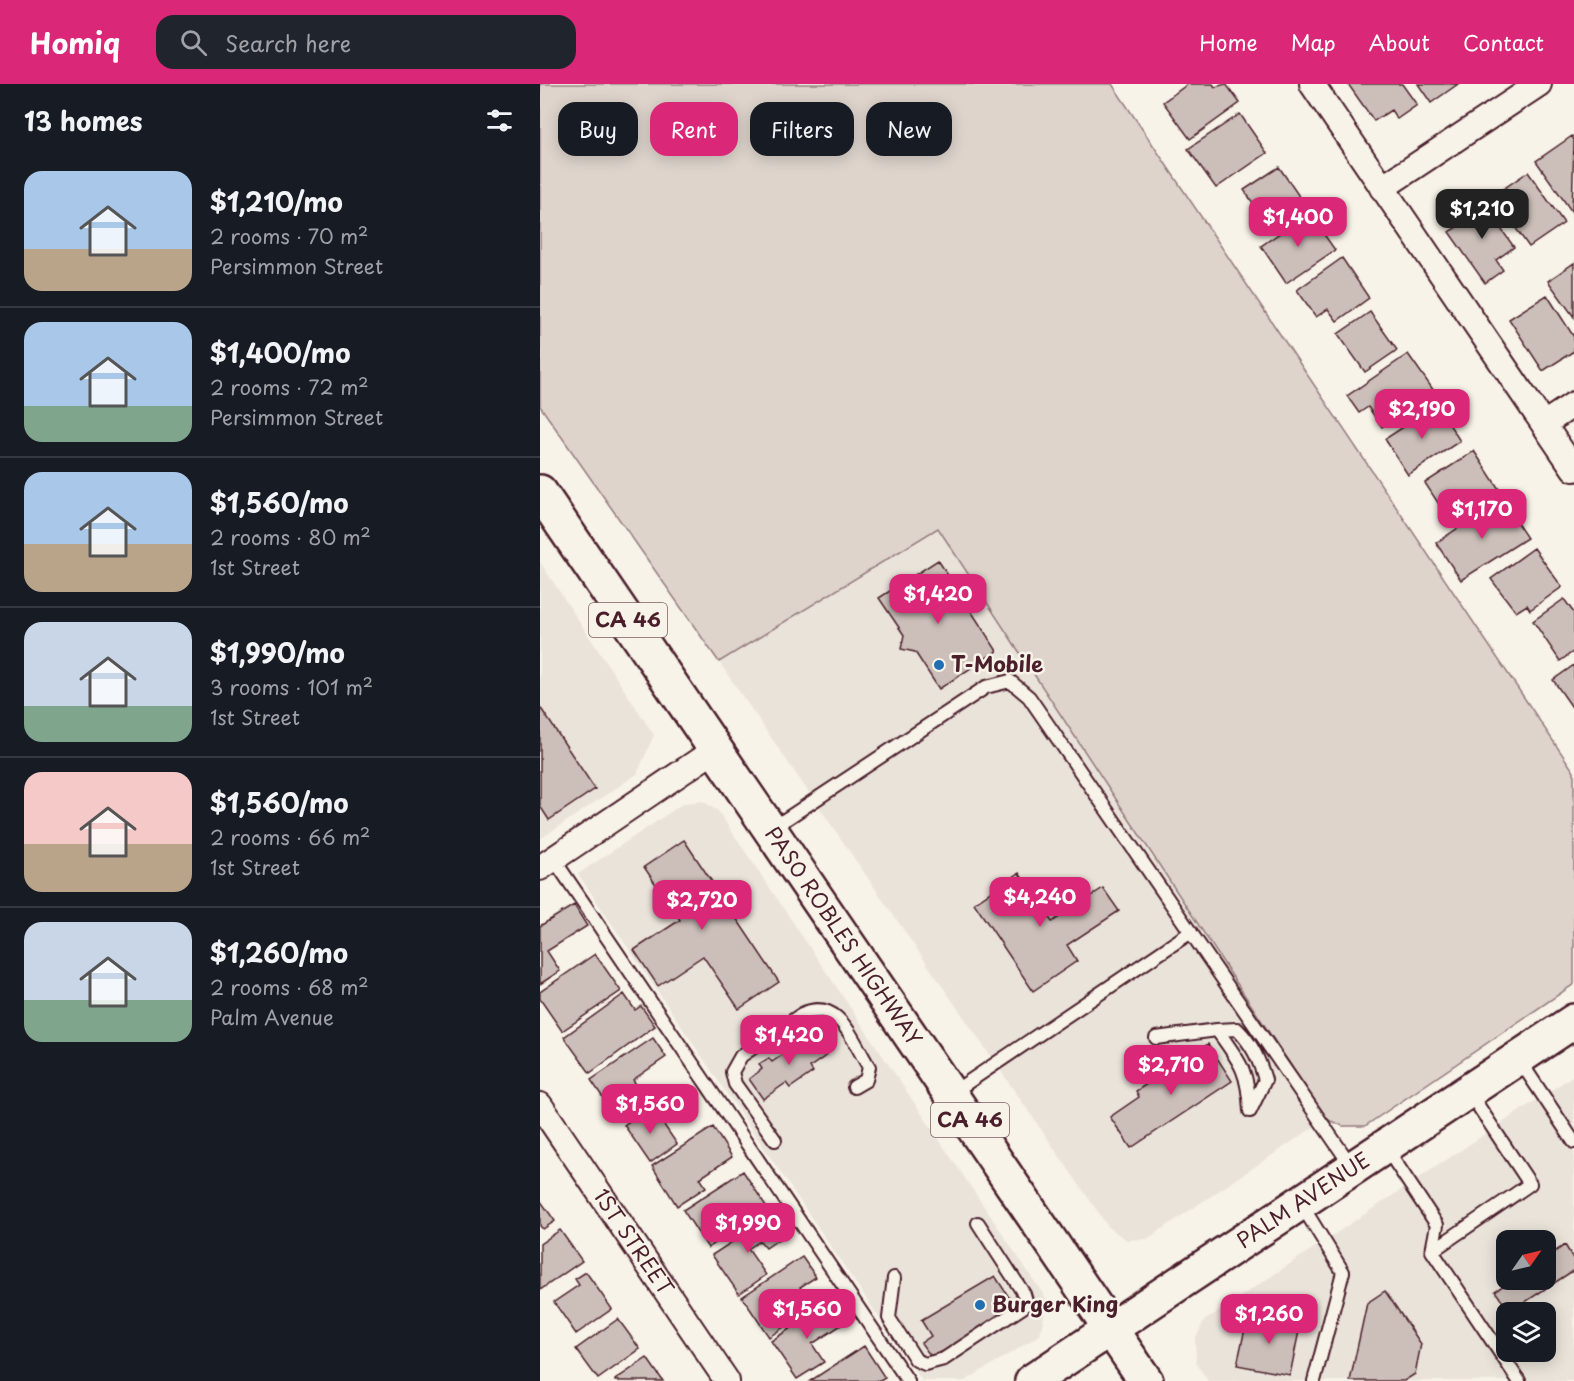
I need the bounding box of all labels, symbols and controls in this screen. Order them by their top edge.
search box [156,15,576,69]
text: Homiq [30,21,120,64]
icon: search [177,26,210,59]
text: Search here [225,26,351,59]
text: Home [1199,26,1258,58]
text: Map [1291,26,1336,58]
text: About [1369,26,1430,58]
text: Contact [1463,26,1544,58]
text: 13 homes [24,101,142,140]
chip: Buy [558,102,638,156]
chip: Rent [650,102,738,156]
chip: Filters [750,102,854,156]
chip: New [866,102,952,156]
icon: filters [483,104,516,137]
text: $1,210/mo [210,182,343,221]
pin: $1,210 [1433,189,1531,240]
text: $1,210 [1450,193,1514,223]
icon: home [72,195,144,267]
pin: $1,400 [1249,197,1347,248]
text: $1,400 [1263,201,1333,231]
text: 2 rooms · 70 m² [210,221,368,251]
text: Persimmon Street [210,251,383,281]
text: $1,400/mo [210,333,350,372]
icon: home [72,346,144,418]
text: 2 rooms · 72 m² [210,372,369,402]
pin: $2,190 [1373,389,1471,440]
text: $2,190 [1389,393,1455,423]
text: Persimmon Street [210,402,383,432]
text: $1,560/mo [210,483,349,522]
pin: $1,170 [1433,489,1531,540]
text: $1,170 [1452,493,1513,523]
icon: home [72,496,144,568]
text: 2 rooms · 80 m² [210,522,371,552]
text: 1st Street [210,552,300,582]
pin: $1,420 [889,574,987,625]
text: $1,420 [903,578,973,608]
road number: CA 46 [589,603,667,637]
text: $1,990/mo [210,633,345,672]
icon: home [72,646,144,718]
place label: T-Mobile [951,647,1043,679]
marker: T-Mobile [932,658,946,672]
text: 3 rooms · 101 m² [210,672,373,702]
text: 1st Street [210,702,300,732]
text: $1,560/mo [210,783,349,822]
icon: home [72,796,144,868]
street label: PASO ROBLES HIGHWAY [758,819,931,1052]
text: 2 rooms · 66 m² [210,822,370,852]
text: 1st Street [210,852,300,882]
pin: $4,240 [991,877,1089,928]
pin: $2,720 [653,880,751,931]
text: $4,240 [1004,881,1076,911]
text: $2,720 [667,884,737,914]
text: $1,260/mo [210,933,348,972]
icon: home [72,946,144,1018]
text: 2 rooms · 68 m² [210,972,369,1002]
text: Palm Avenue [210,1002,334,1032]
pin: $1,420 [740,1015,838,1066]
text: $1,420 [754,1019,824,1049]
pin: $2,710 [1122,1045,1220,1096]
text: $2,710 [1138,1049,1204,1079]
pin: $1,560 [601,1084,699,1135]
text: $1,560 [615,1088,685,1118]
road number: CA 46 [931,1103,1009,1137]
street label: PALM AVENUE [1229,1143,1376,1255]
street label: 1ST STREET [587,1181,683,1302]
pin: $1,990 [699,1203,797,1254]
text: $1,990 [715,1207,781,1237]
north arrow [1496,1230,1556,1290]
map controls [1496,1230,1556,1362]
place label: Burger King [992,1287,1118,1319]
pin: $1,560 [758,1289,856,1340]
text: $1,560 [772,1293,842,1323]
pin: $1,260 [1220,1294,1318,1345]
marker: Burger King [973,1298,987,1312]
text: $1,260 [1235,1298,1303,1328]
button: layers [1496,1302,1556,1362]

